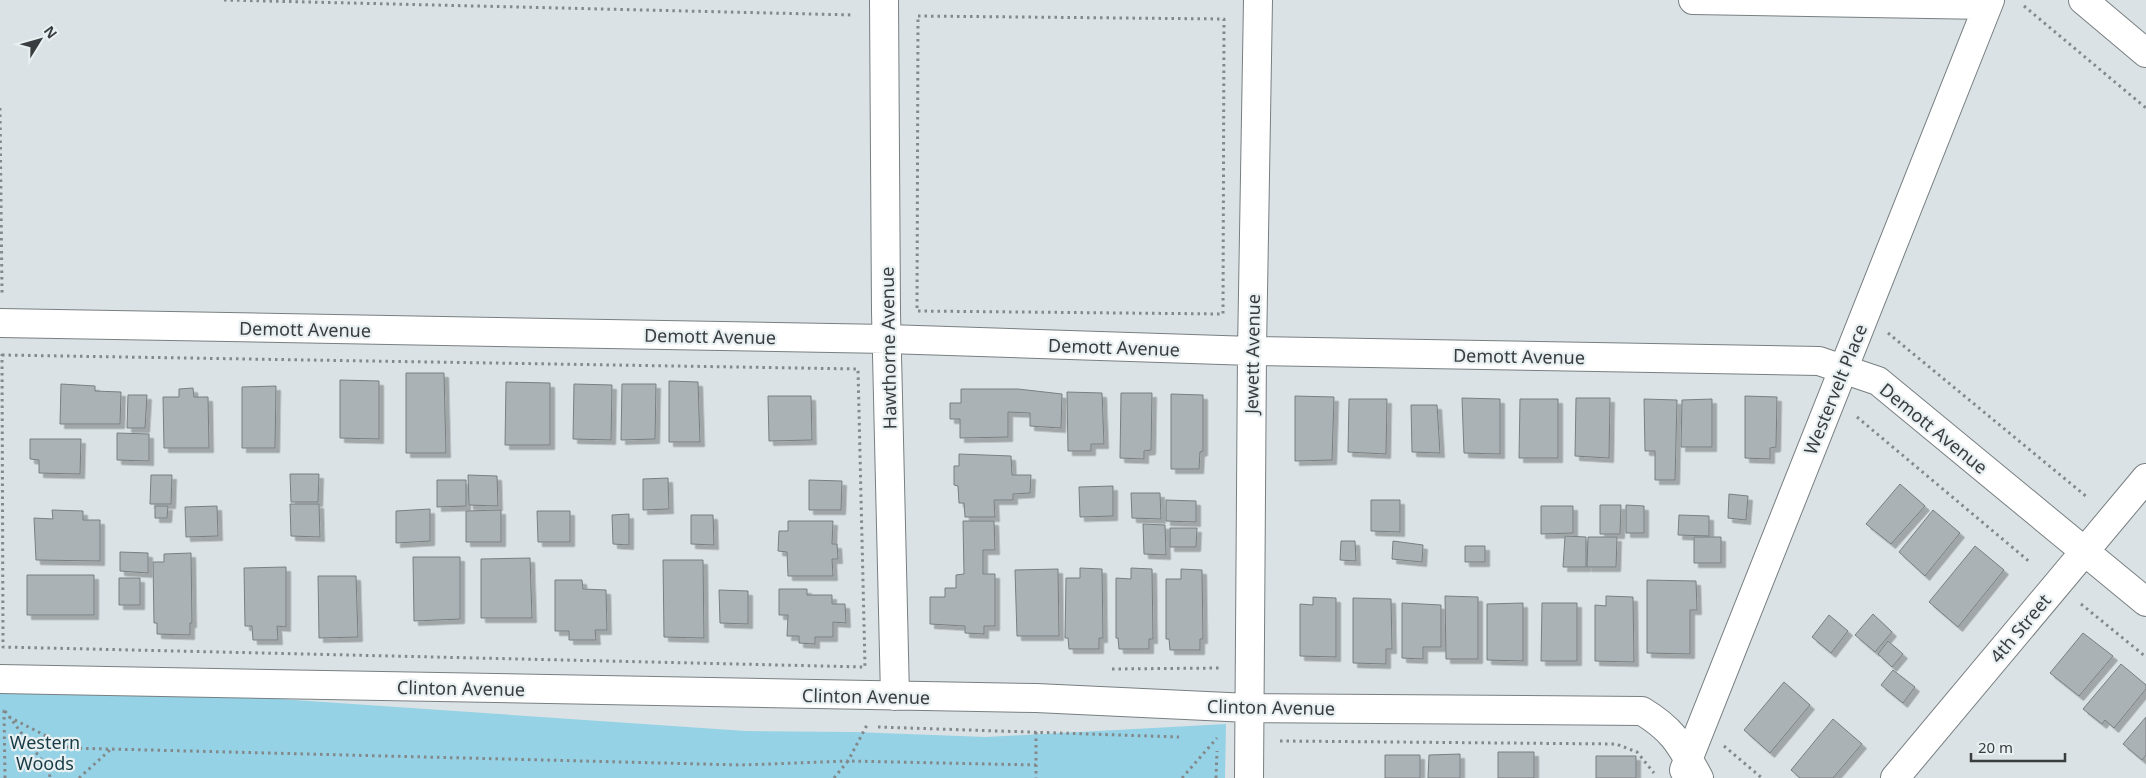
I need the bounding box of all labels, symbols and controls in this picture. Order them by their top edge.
north arrow [15,15,65,65]
text: N [40,22,62,42]
street label: Hawthorne Avenue [875,266,901,430]
street label: Jewett Avenue [1239,294,1265,416]
street label: Demott Avenue [239,316,371,342]
street label: Westervelt Place [1798,320,1872,458]
street label: Demott Avenue [644,323,776,349]
street label: Demott Avenue [1048,333,1180,361]
street label: Demott Avenue [1453,343,1585,369]
street label: Demott Avenue [1875,377,1993,479]
street label: 4th Street [1984,588,2056,667]
street label: Clinton Avenue [397,675,525,701]
street label: Clinton Avenue [802,683,930,709]
street label: Clinton Avenue [1207,694,1335,720]
park label: Western Woods [10,730,80,775]
scale bar [1971,730,2065,762]
text: 20 m [1978,737,2013,757]

